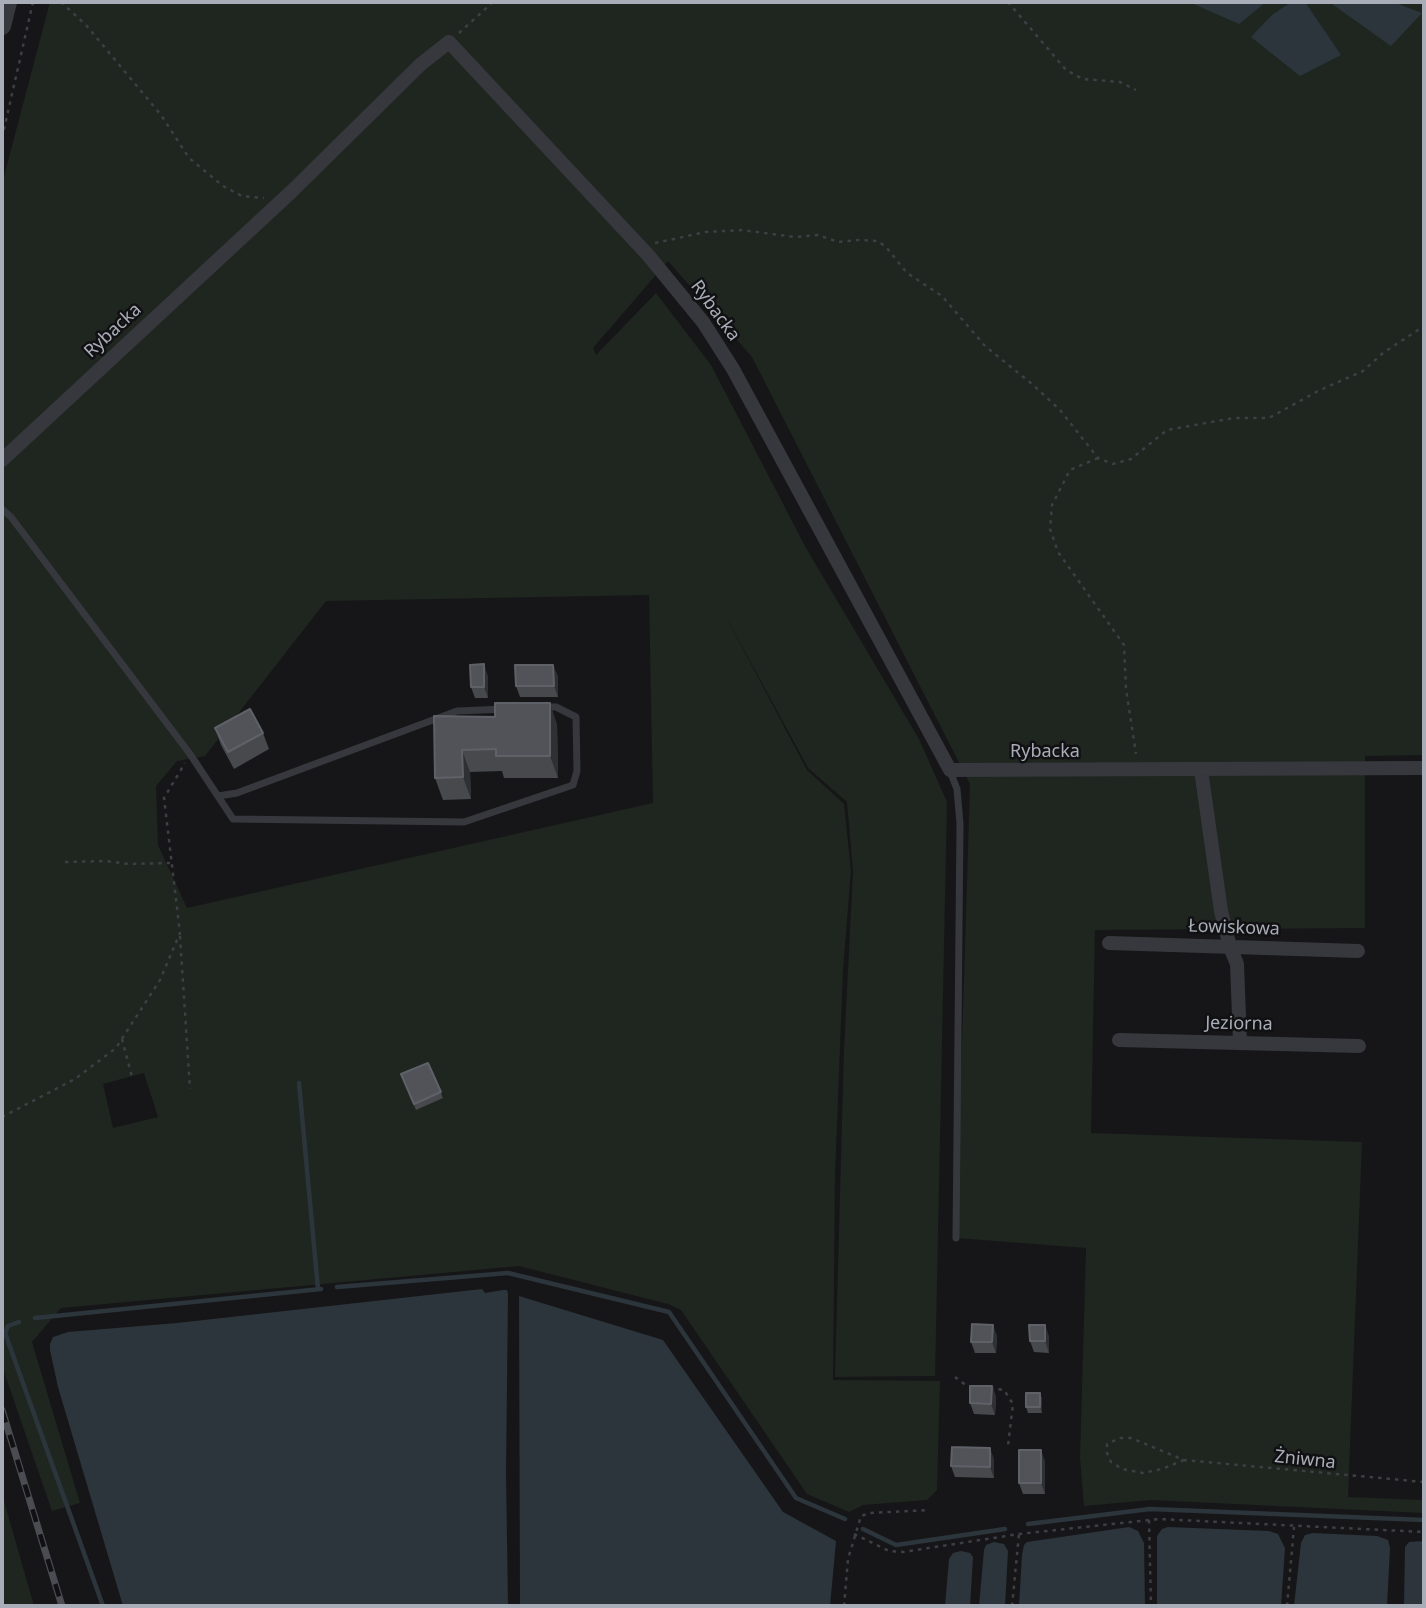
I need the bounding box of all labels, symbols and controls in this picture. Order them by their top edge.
street label: Rybacka [686,276,744,346]
street label: Rybacka [80,299,146,363]
street label: Rybacka [1010,741,1080,763]
street label: Łowiskowa [1188,916,1280,940]
street label: Jeziorna [1205,1013,1273,1035]
street label: Żniwna [1273,1446,1337,1474]

